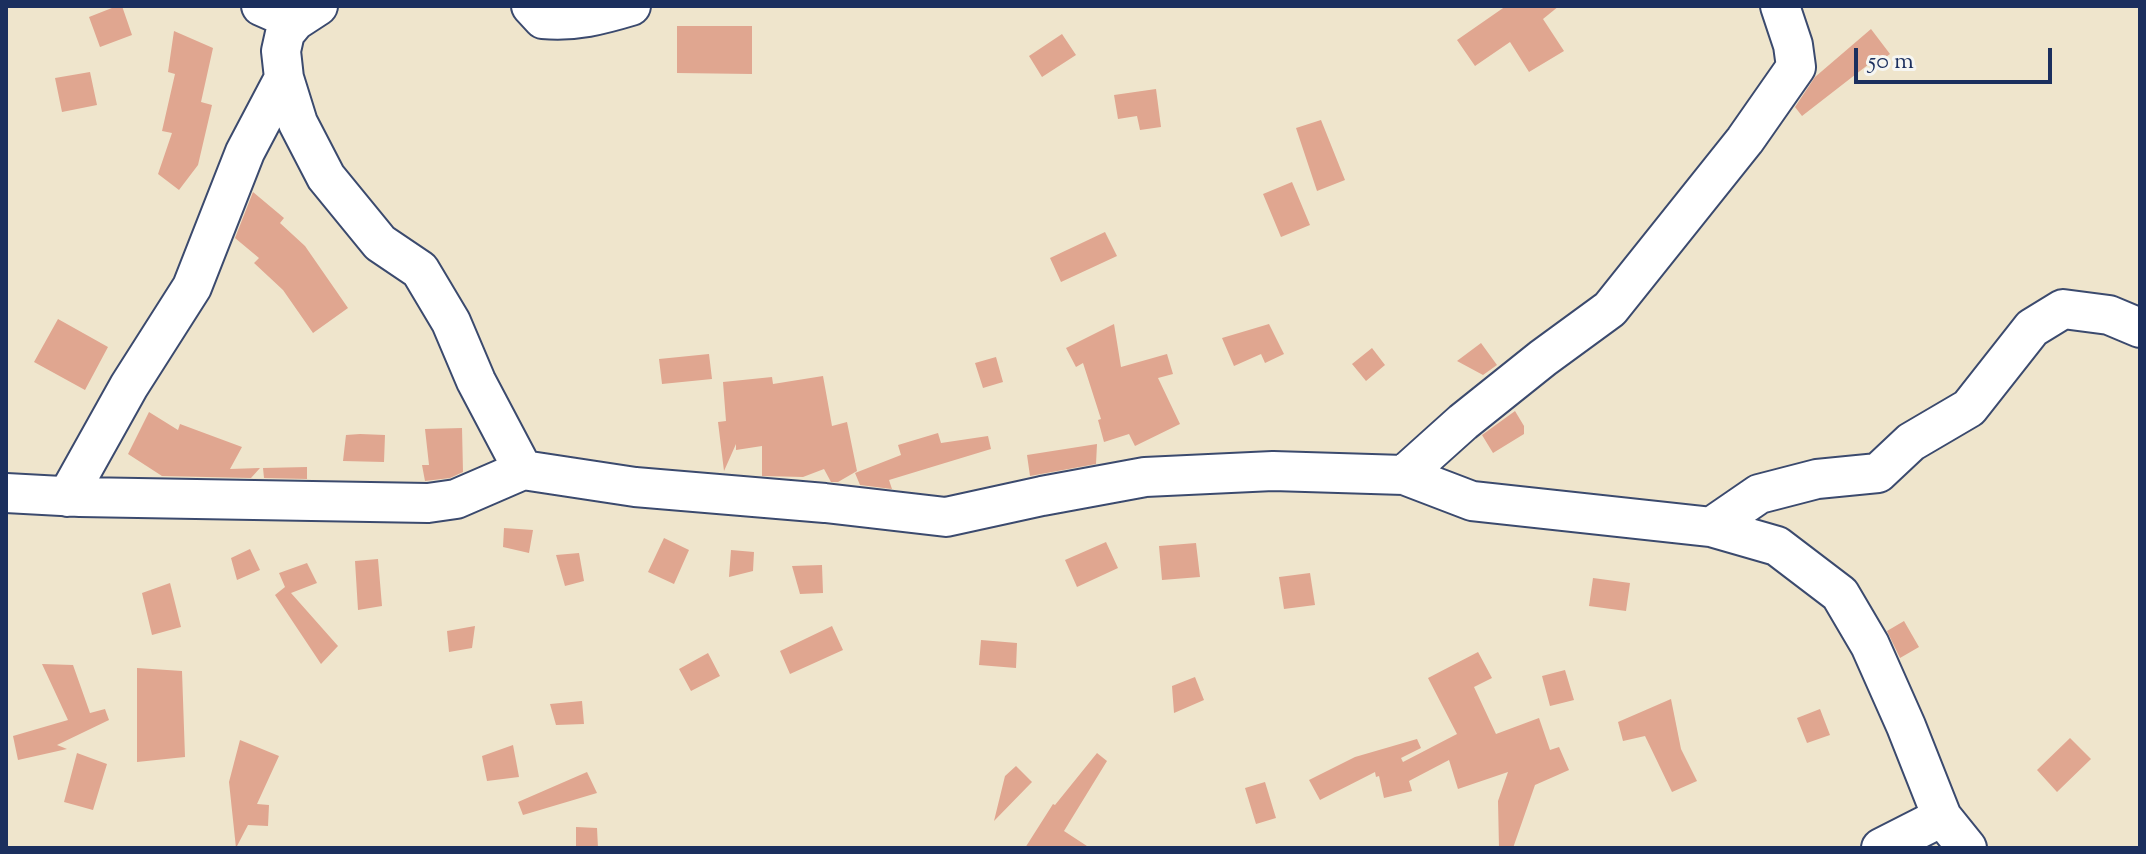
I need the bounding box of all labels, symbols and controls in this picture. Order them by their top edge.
scale bar [1858,32,2056,82]
text: 50 m [1868,45,1914,79]

